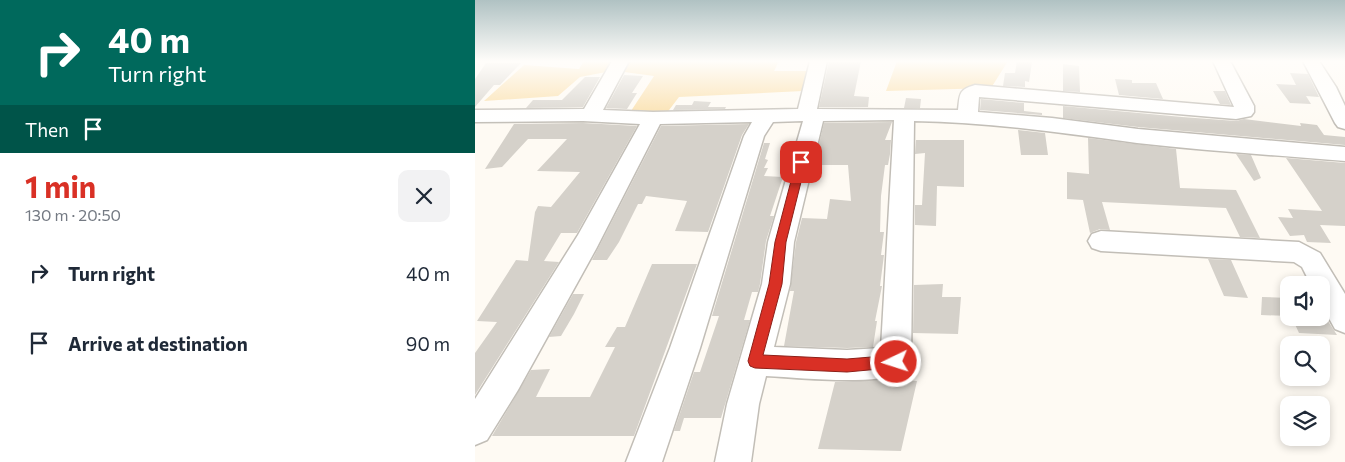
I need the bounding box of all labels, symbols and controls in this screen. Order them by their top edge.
text: 40 m [108,17,190,60]
icon: right [25,20,90,85]
text: Turn right [108,60,206,87]
icon: arrive [79,115,107,143]
text: Then [25,118,69,141]
pin [780,141,822,183]
icon: arrive [787,148,815,176]
text: 1 min [25,167,96,204]
button: close [398,170,450,222]
text: 130 m · 20:50 [25,205,121,224]
icon: right [25,259,53,287]
text: Turn right [68,262,155,285]
text: 40 m [406,262,450,285]
map controls [1280,276,1330,446]
button: sound [1280,276,1330,326]
icon: arrive [25,329,53,357]
text: Arrive at destination [68,332,248,355]
text: 90 m [406,332,450,355]
position arrow [869,335,921,387]
button: search [1280,336,1330,386]
button: layers [1280,396,1330,446]

